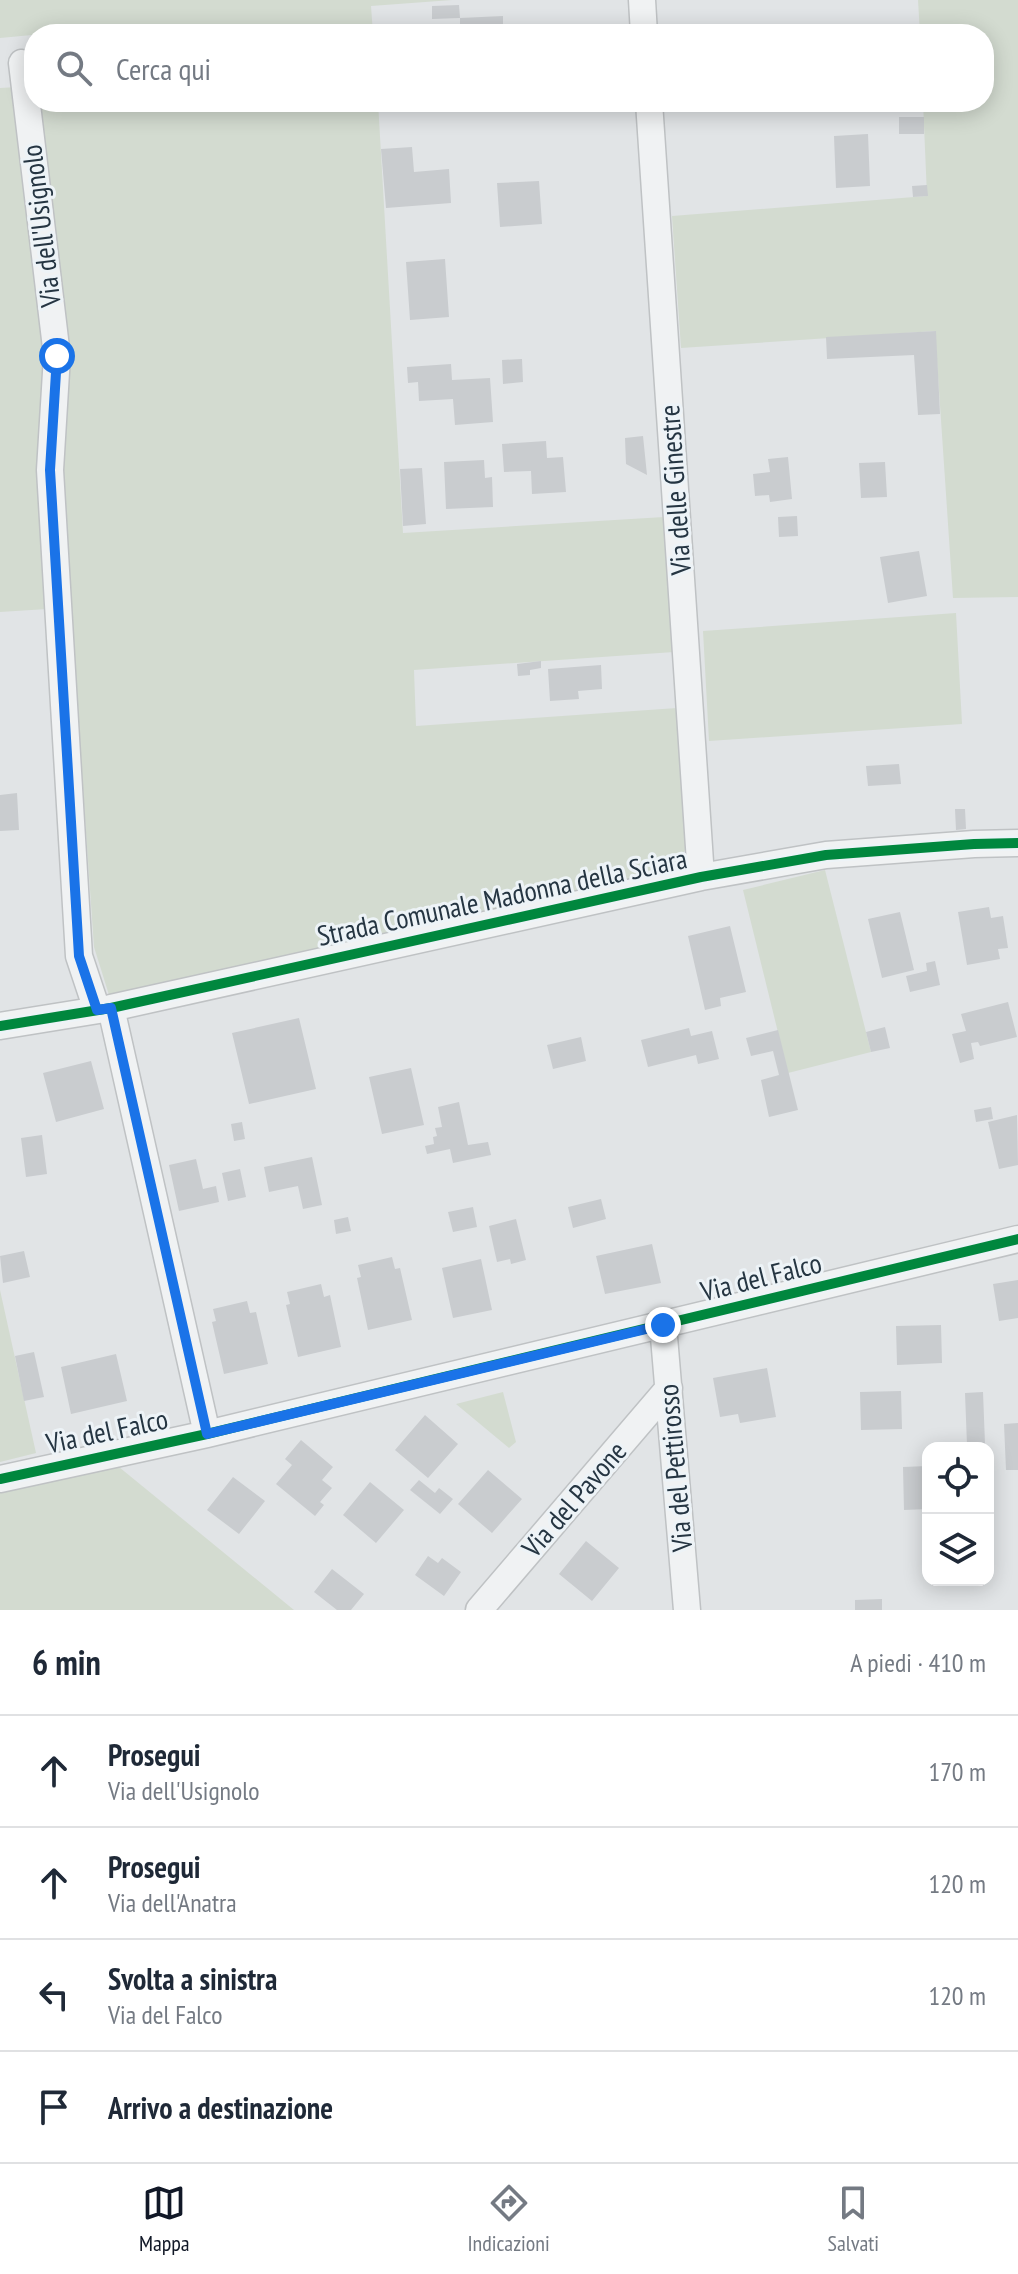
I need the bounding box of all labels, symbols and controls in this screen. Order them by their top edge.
search box [24,24,994,112]
icon: search [52,46,96,90]
text: Cerca qui [116,49,211,88]
street label: Via dell'Usignolo [12,143,69,310]
route start [39,338,75,374]
street label: Via delle Ginestre [650,404,699,577]
street label: Strada Comunale Madonna della Sciara [314,839,690,954]
street label: Via del Falco [696,1244,825,1310]
route end [645,1307,681,1343]
street label: Via del Pettirosso [649,1383,700,1554]
street label: Via del Falco [42,1400,171,1462]
street label: Via del Pavone [512,1433,634,1565]
map controls [922,1442,994,1586]
button: locate [922,1442,994,1514]
button: layers [922,1514,994,1586]
text: 6 min [32,1640,101,1684]
text: A piedi · 410 m [850,1646,986,1679]
text: Prosegui [108,1735,201,1774]
icon: ahead [32,1749,76,1793]
text: 170 m [928,1755,986,1788]
text: Via dell'Usignolo [108,1774,260,1807]
text: Prosegui [108,1847,201,1886]
icon: ahead [32,1861,76,1905]
text: 120 m [928,1867,986,1900]
text: Via dell'Anatra [108,1886,237,1919]
text: Svolta a sinistra [108,1959,277,1998]
icon: left [32,1973,76,2017]
text: 120 m [928,1979,986,2012]
text: Via del Falco [108,1998,222,2031]
icon: arrive [32,2085,76,2129]
text: Arrivo a destinazione [108,2088,333,2127]
tab: Mappa [139,2181,190,2257]
tab: Indicazioni [467,2181,550,2257]
tab: Salvati [828,2181,879,2257]

